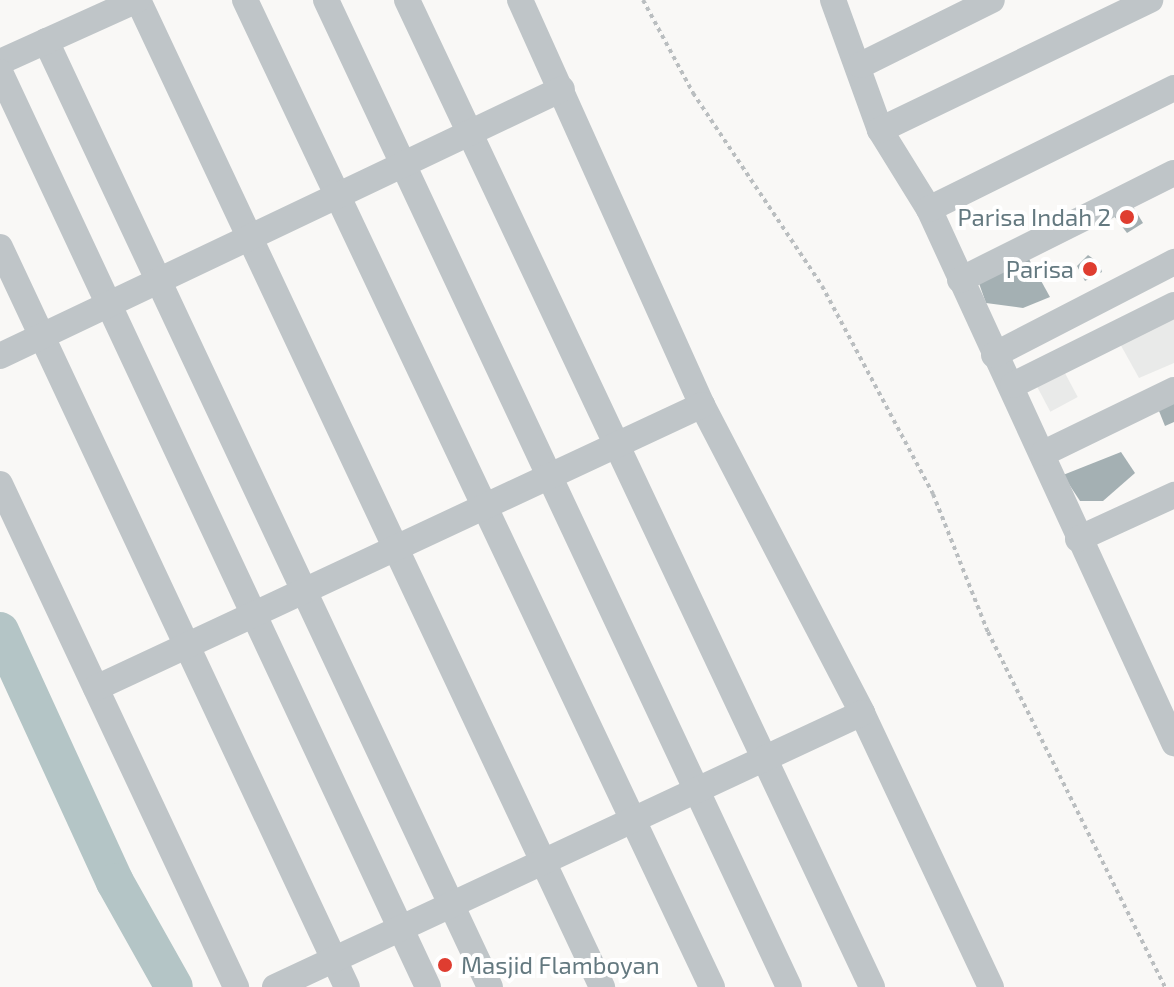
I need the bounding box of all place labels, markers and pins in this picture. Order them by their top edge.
place label: Parisa Indah 2 [958,203,1111,231]
marker: Parisa Indah 2 [1118,208,1136,226]
place label: Parisa [1006,255,1074,283]
marker: Parisa [1081,260,1099,278]
place label: Masjid Flamboyan [461,951,660,979]
marker: Masjid Flamboyan [436,956,454,974]

